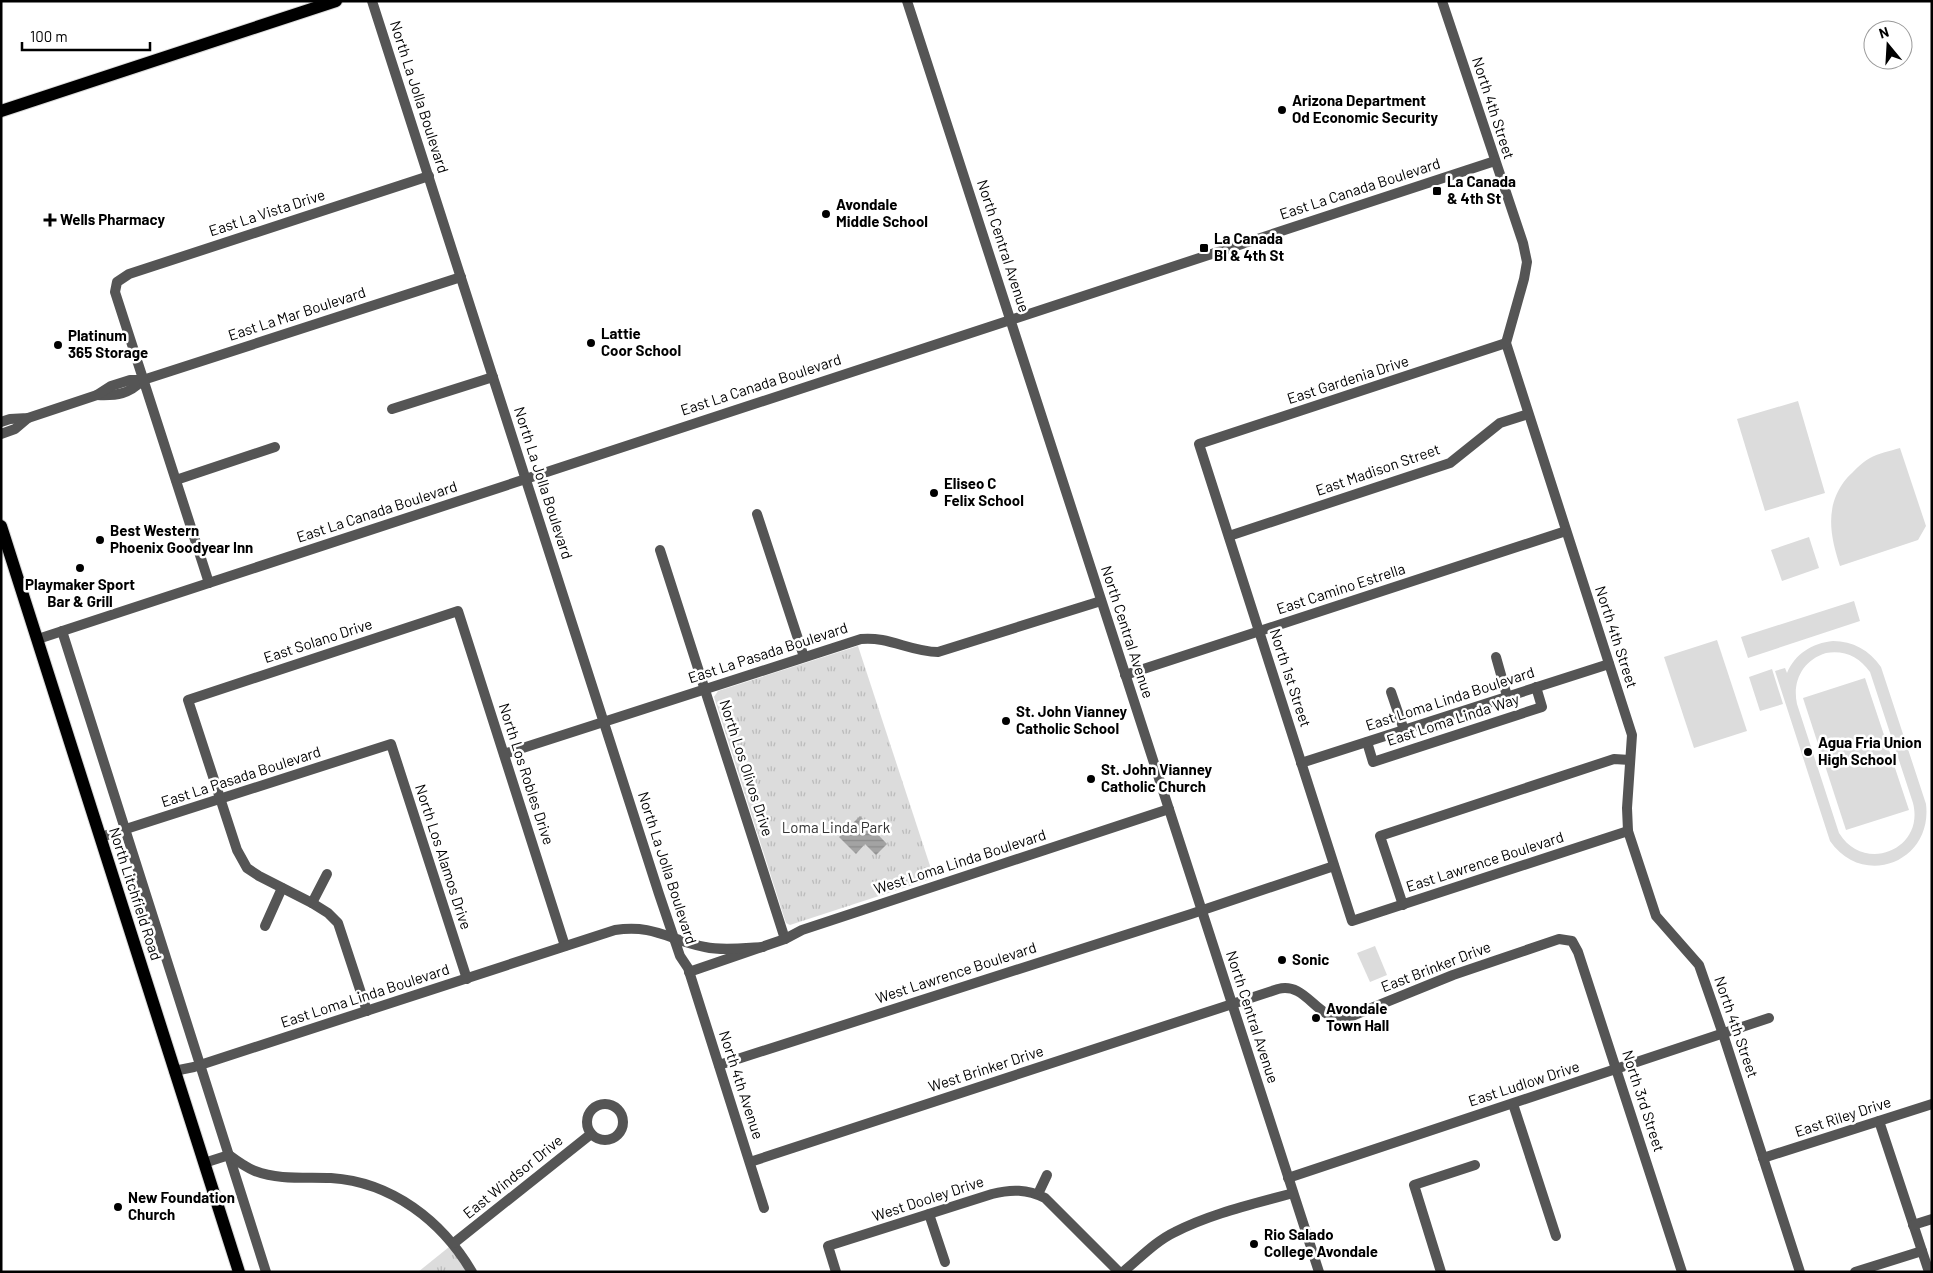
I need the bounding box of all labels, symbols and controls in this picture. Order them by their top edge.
street label: North La Jolla Boulevard [387,18,453,175]
scale bar [22,20,150,52]
north arrow [1863,20,1913,70]
text: N [1877,23,1891,42]
text: 100 m [30,27,68,45]
street label: North 4th Street [1469,54,1519,161]
place label: Arizona Department Od Economic Security [1292,91,1438,126]
marker: Arizona Department Od Economic Security [1276,104,1288,116]
street label: East La Canada Boulevard [1277,154,1442,223]
place label: La Canada & 4th St [1447,172,1516,207]
street label: North Central Avenue [974,177,1034,314]
street label: East La Vista Drive [206,185,327,239]
marker: La Canada & 4th St [1431,185,1443,197]
place label: Avondale Middle School [836,195,928,230]
marker: Avondale Middle School [820,208,832,220]
place label: Wells Pharmacy [60,210,165,228]
marker: Wells Pharmacy [44,214,56,226]
place label: La Canada Bl & 4th St [1214,229,1284,264]
marker: La Canada Bl & 4th St [1198,242,1210,254]
street label: East La Mar Boulevard [226,282,368,344]
place label: Lattie Coor School [601,324,681,359]
place label: Platinum 365 Storage [68,326,148,361]
marker: Lattie Coor School [585,337,597,349]
marker: Platinum 365 Storage [52,339,64,351]
street label: East La Canada Boulevard [678,350,843,419]
street label: East Gardenia Drive [1285,351,1411,407]
street label: North La Jolla Boulevard [511,404,577,561]
street label: East Madison Street [1313,439,1442,499]
place label: Eliseo C Felix School [944,474,1024,509]
street label: East La Canada Boulevard [294,477,459,546]
marker: Eliseo C Felix School [928,487,940,499]
place label: Best Western Phoenix Goodyear Inn [110,521,253,556]
marker: Best Western Phoenix Goodyear Inn [94,534,106,546]
street label: East Camino Estrella [1274,559,1407,617]
marker: Playmaker Sport Bar & Grill [74,562,86,574]
street label: North Central Avenue [1098,563,1158,700]
place label: Playmaker Sport Bar & Grill [25,575,135,610]
street label: North 4th Street [1592,583,1642,690]
street label: East Solano Drive [261,614,374,666]
street label: East La Pasada Boulevard [686,618,850,686]
street label: North 1st Street [1267,626,1315,729]
street label: East Loma Linda Boulevard [1363,662,1536,734]
street label: East Loma Linda Way [1384,689,1521,749]
street label: North Los Olivos Drive [716,697,778,838]
street label: North Los Robles Drive [496,701,558,847]
place label: St. John Vianney Catholic School [1016,702,1127,737]
marker: St. John Vianney Catholic School [1000,715,1012,727]
place label: Agua Fria Union High School [1818,733,1922,768]
street label: East La Pasada Boulevard [159,742,323,810]
marker: Agua Fria Union High School [1802,746,1814,758]
place label: St. John Vianney Catholic Church [1101,760,1212,795]
marker: St. John Vianney Catholic Church [1085,773,1097,785]
street label: North Los Alamos Drive [412,782,476,932]
street label: North La Jolla Boulevard [635,789,701,946]
park label: Loma Linda Park [782,818,891,836]
street label: North Litchfield Road [106,825,166,963]
street label: West Loma Linda Boulevard [871,825,1048,897]
street label: East Lawrence Boulevard [1404,827,1566,895]
street label: East Brinker Drive [1378,937,1493,995]
street label: West Lawrence Boulevard [873,938,1038,1007]
street label: North Central Avenue [1223,948,1283,1085]
place label: Sonic [1292,950,1329,968]
marker: Sonic [1276,954,1288,966]
street label: East Loma Linda Boulevard [278,959,451,1031]
street label: North 4th Street [1711,973,1763,1080]
place label: Avondale Town Hall [1326,999,1389,1034]
marker: Avondale Town Hall [1310,1012,1322,1024]
street label: North 4th Avenue [716,1028,768,1141]
street label: West Brinker Drive [926,1041,1045,1095]
street label: North 3rd Street [1619,1048,1669,1154]
street label: East Ludlow Drive [1466,1057,1581,1109]
street label: East Riley Drive [1792,1092,1893,1140]
street label: East Windsor Drive [459,1131,566,1222]
street label: West Dooley Drive [870,1172,986,1225]
place label: New Foundation Church [128,1188,235,1223]
marker: New Foundation Church [112,1201,124,1213]
place label: Rio Salado College Avondale [1264,1225,1378,1260]
marker: Rio Salado College Avondale [1248,1238,1260,1250]

